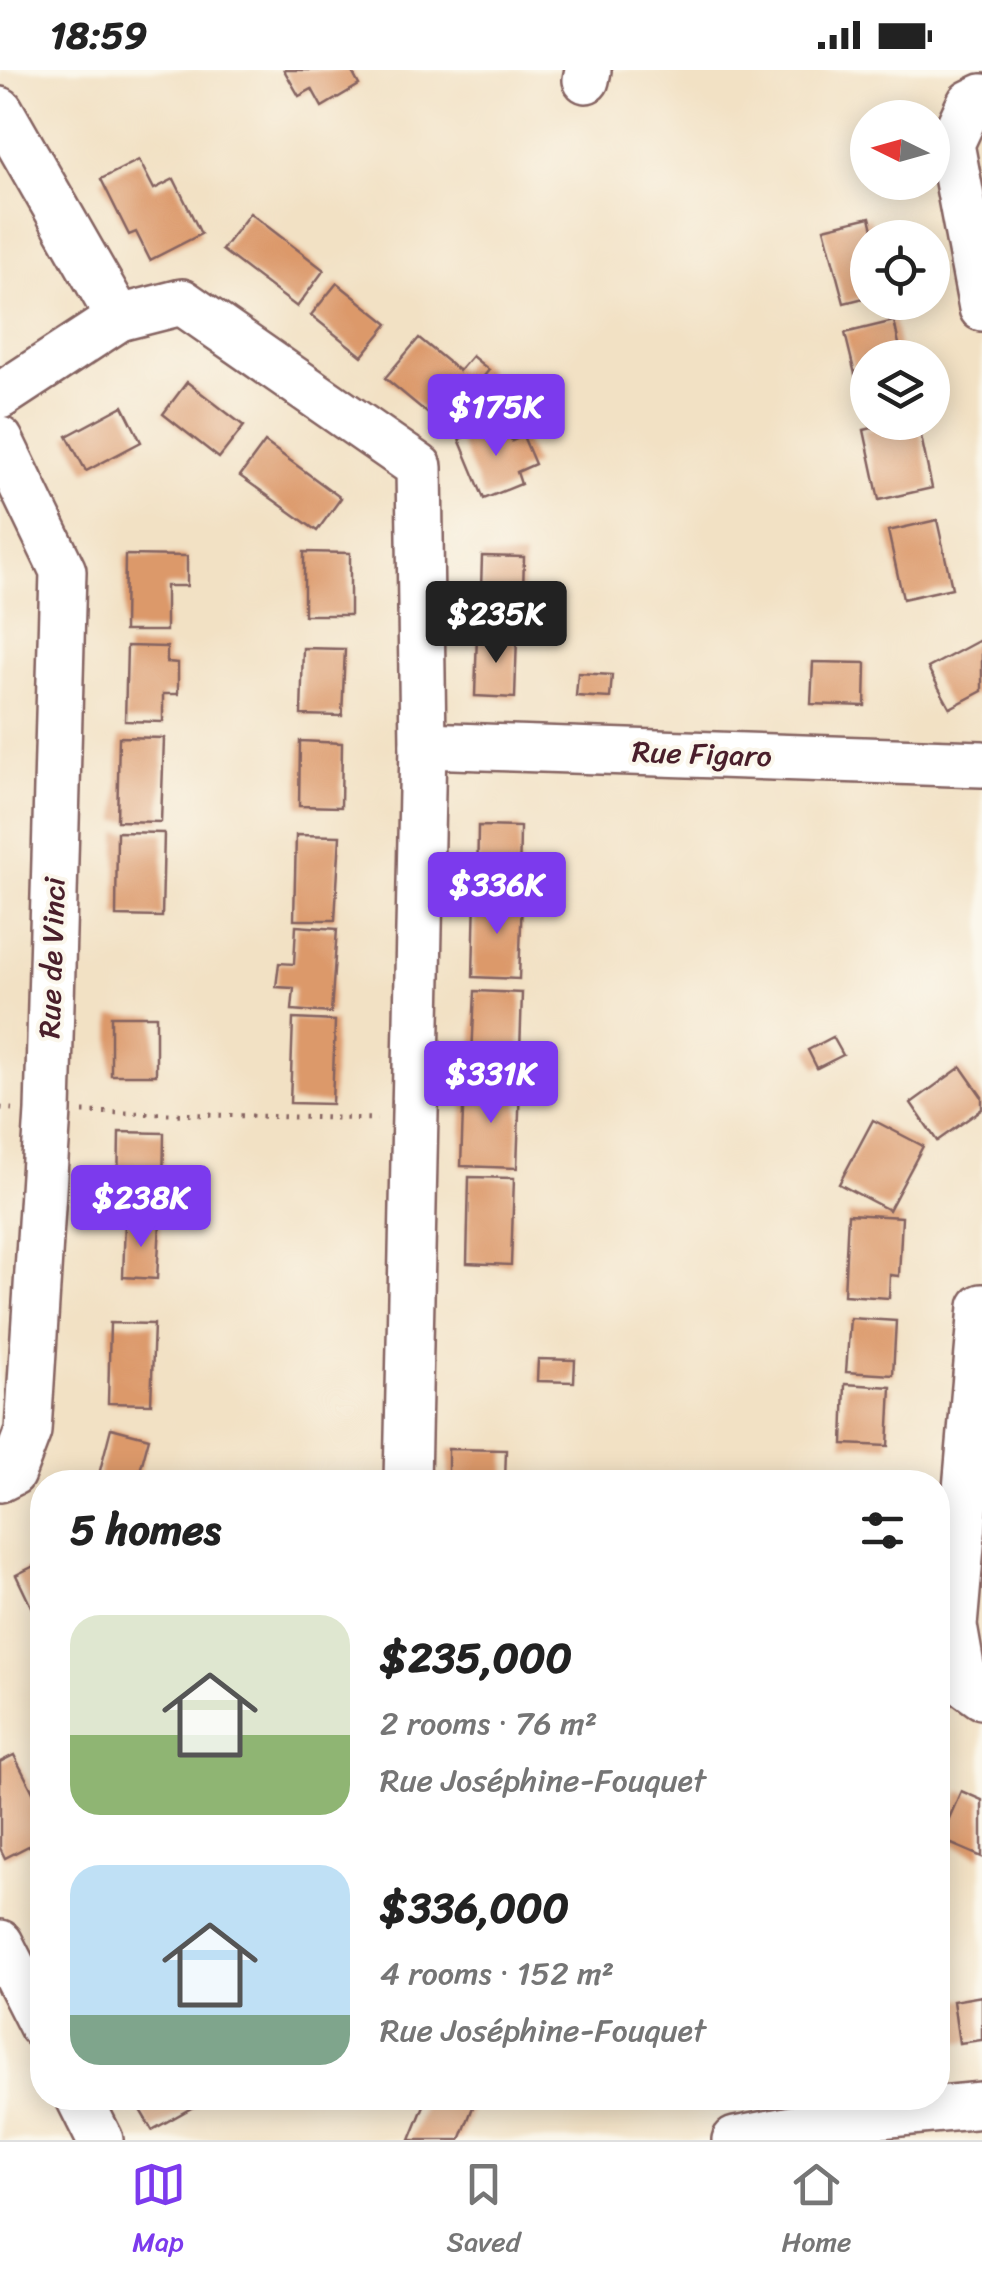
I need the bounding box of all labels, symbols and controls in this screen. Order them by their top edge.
text: 18:59 [50,2,147,69]
north arrow [850,100,950,200]
map controls [850,100,950,440]
button: locate [850,220,950,320]
button: layers [850,340,950,440]
pin: $175K [426,374,566,459]
text: $175K [450,378,542,435]
pin: $235K [426,581,566,666]
text: $235K [448,585,544,642]
street label: Rue Figaro [631,725,773,783]
pin: $336K [427,852,567,937]
text: $336K [450,856,544,913]
street label: Rue de Vinci [22,875,82,1039]
pin: $331K [421,1041,561,1126]
text: $331K [446,1045,536,1102]
pin: $238K [71,1165,211,1250]
text: $238K [93,1169,189,1226]
text: 5 homes [70,1493,221,1567]
icon: filters [855,1503,910,1558]
text: $235,000 [380,1621,572,1695]
icon: home [150,1655,270,1775]
text: 2 rooms · 76 m² [380,1695,597,1752]
text: Rue Joséphine-Fouquet [380,1752,706,1809]
text: $336,000 [380,1871,569,1945]
icon: home [150,1905,270,2025]
text: 4 rooms · 152 m² [380,1945,614,2002]
text: Rue Joséphine-Fouquet [380,2002,706,2059]
tab: Map [131,2157,186,2266]
tab: Saved [447,2157,520,2266]
tab: Home [782,2157,851,2266]

